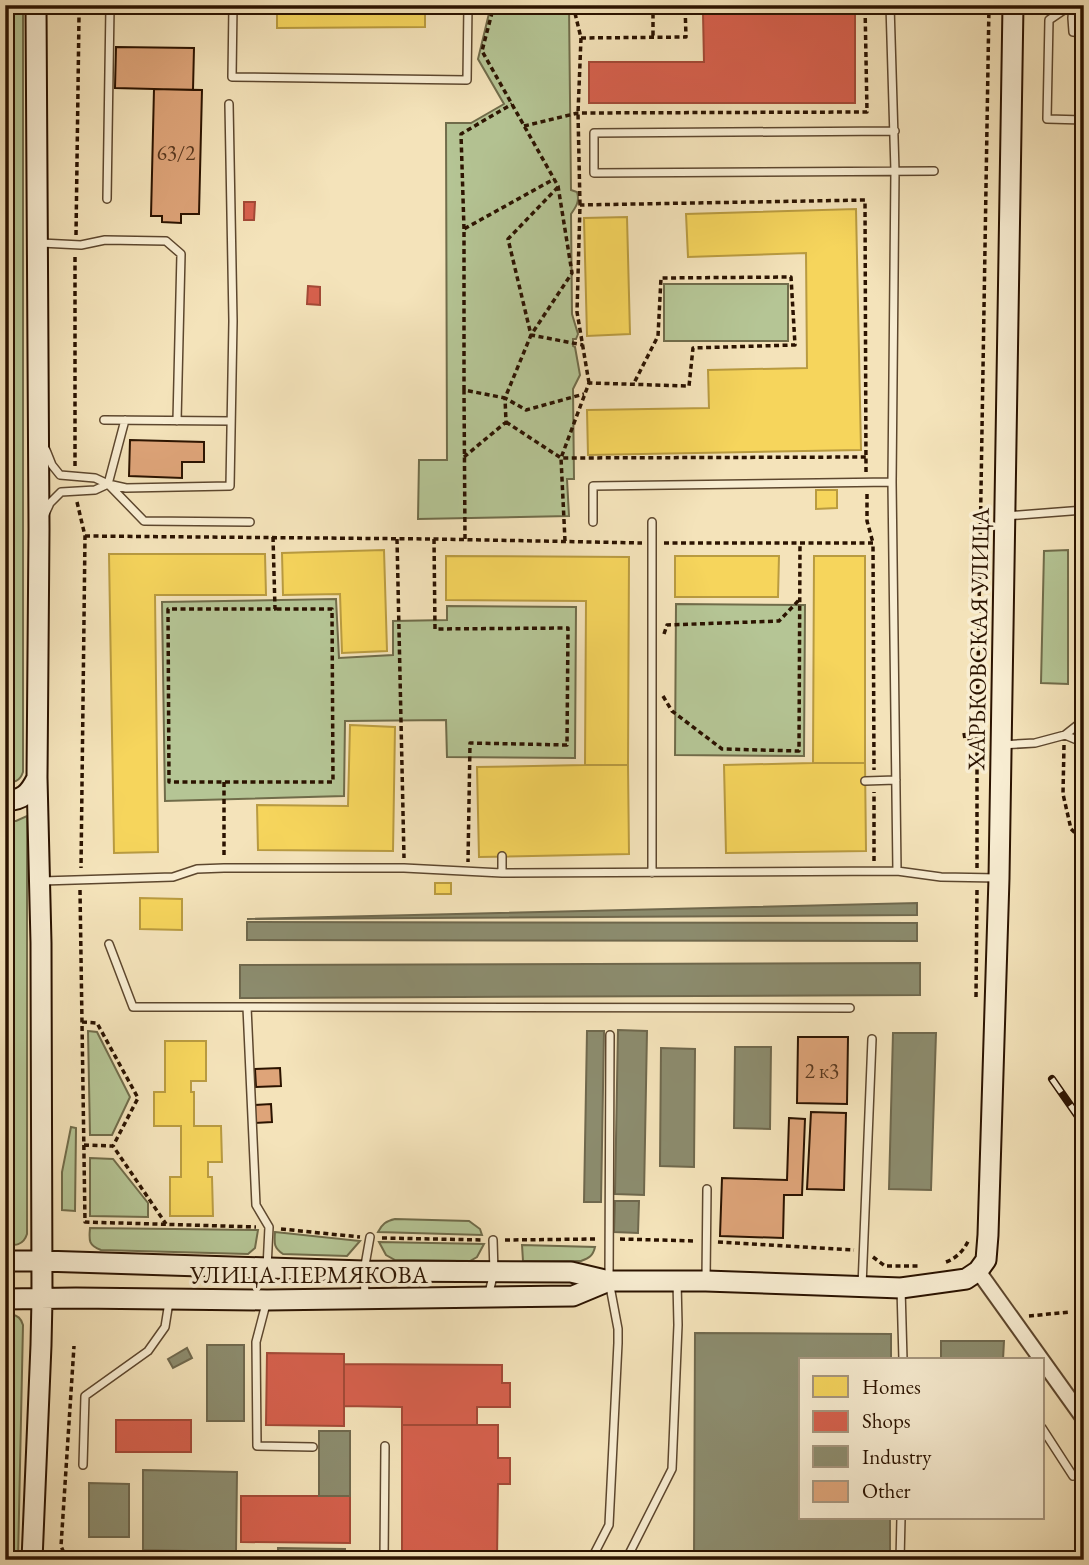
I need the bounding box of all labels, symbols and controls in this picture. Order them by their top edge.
house number: 63/2 [157,139,195,166]
street label: ХАРЬКОВСКАЯ УЛИЦА [960,507,996,772]
house number: 2 к3 [805,1057,839,1084]
street label: УЛИЦА ПЕРМЯКОВА [189,1259,428,1290]
legend [799,1358,1044,1520]
text: Homes [862,1373,921,1400]
text: Shops [862,1407,911,1434]
text: Industry [862,1443,932,1470]
text: Other [862,1477,911,1504]

